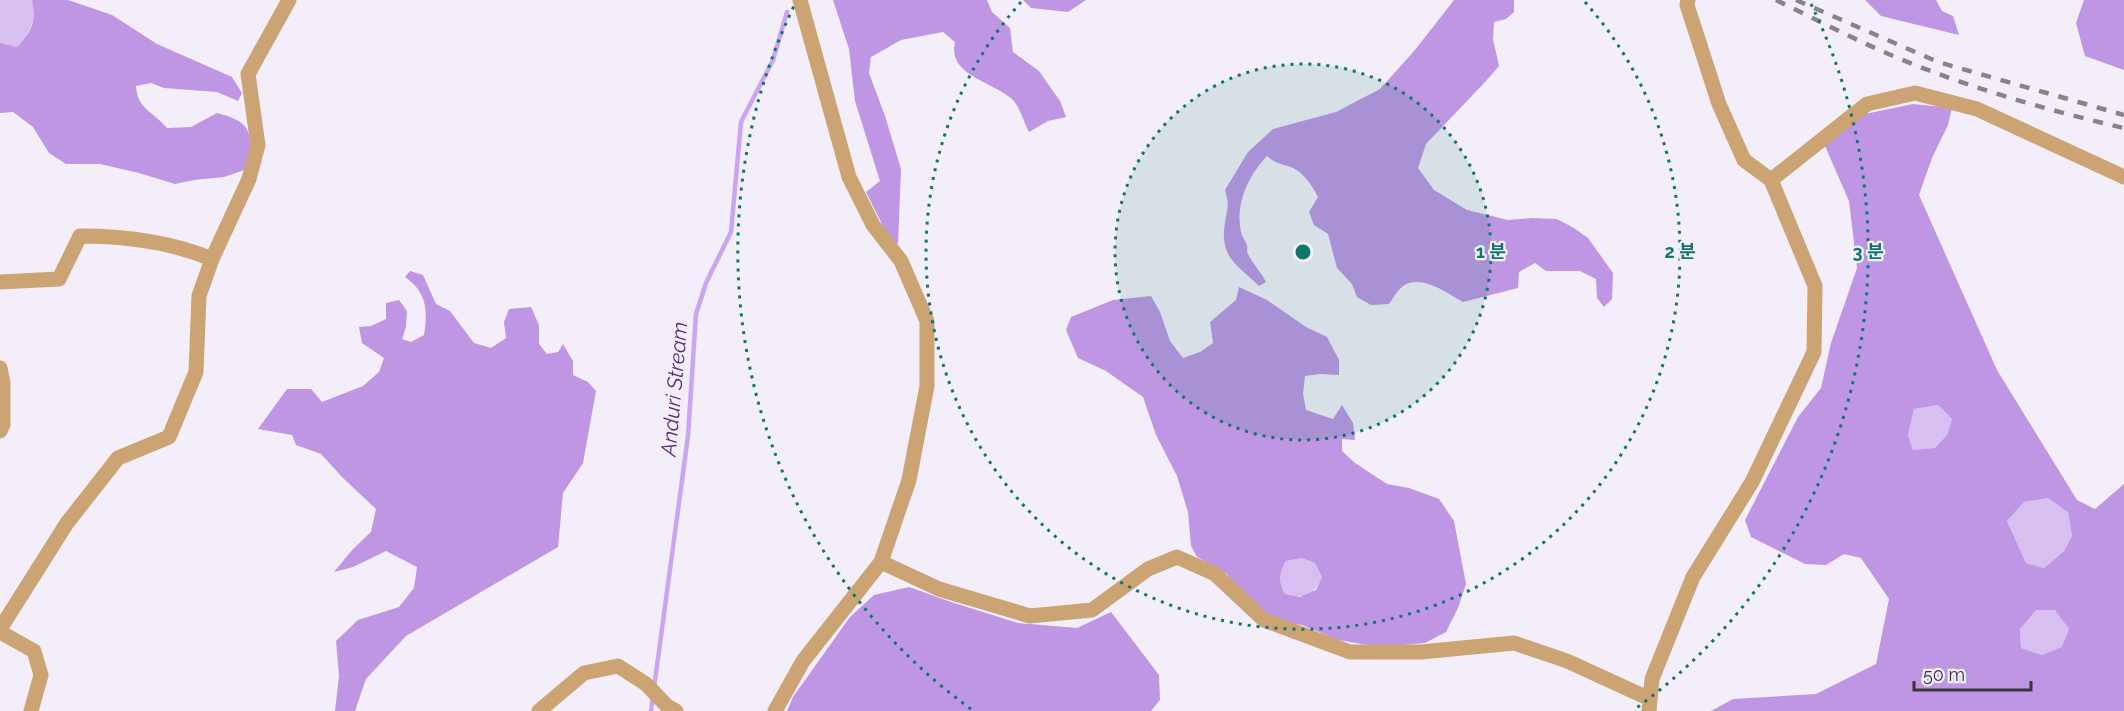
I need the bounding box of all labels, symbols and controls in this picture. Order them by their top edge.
text: 1 분 [1476,241,1506,262]
text: 2 분 [1664,241,1696,262]
text: 3 분 [1853,241,1884,262]
centre of rings [1293,242,1313,262]
water label: Anduri Stream [656,321,692,458]
scale bar [1914,654,2031,692]
text: 50 m [1923,664,1965,685]

